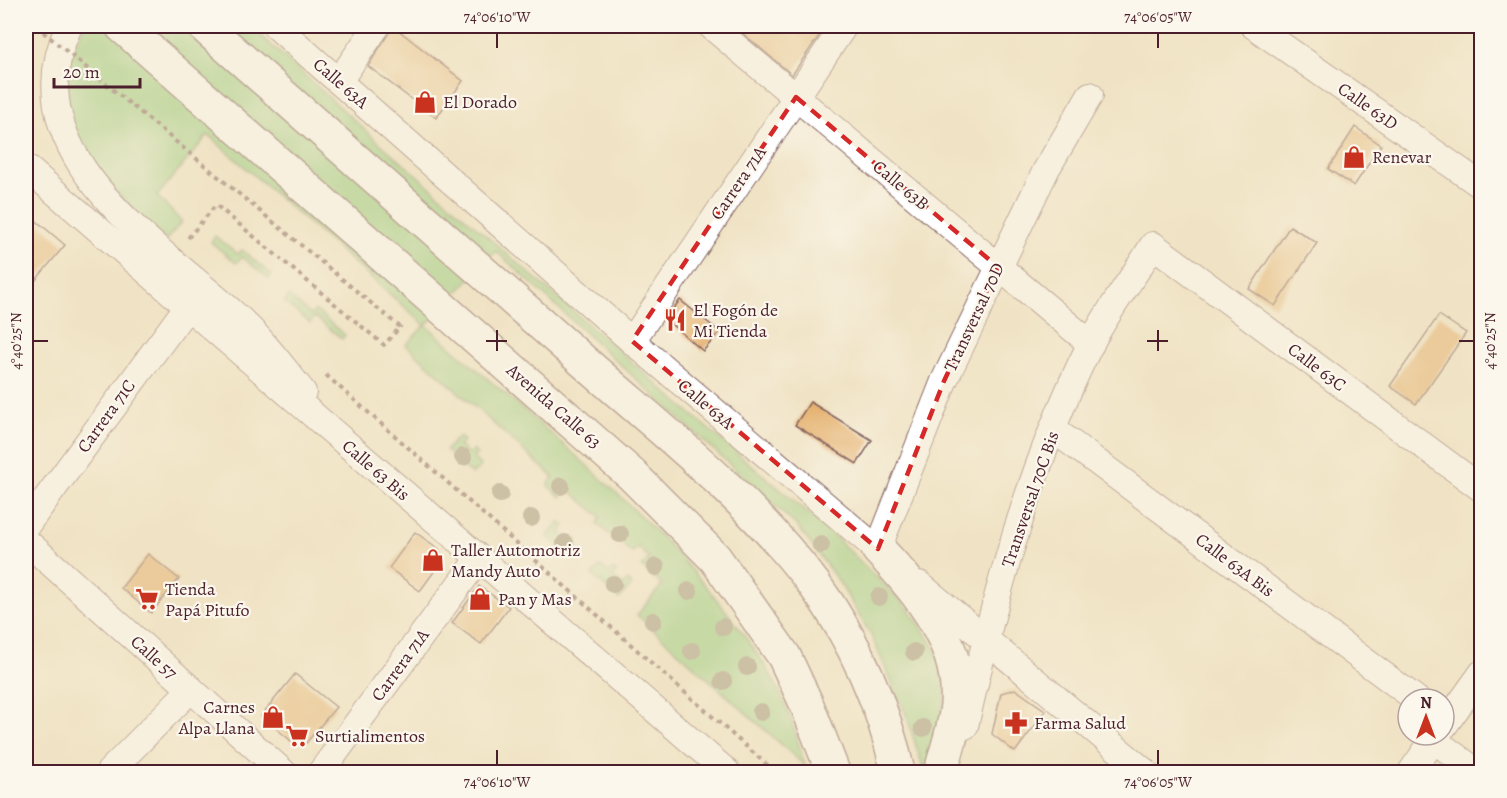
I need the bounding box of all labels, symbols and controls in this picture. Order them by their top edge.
text: 74°06'10"W [464,7,530,27]
text: 74°06'05"W [1124,7,1192,27]
scale bar [54,51,140,89]
street label: Calle 63A [308,52,374,114]
text: 20 m [63,60,100,84]
street label: Calle 63D [1333,77,1403,135]
shop icon: El Dorado [412,89,438,115]
place label: El Dorado [443,90,517,114]
street label: Carrera 71A [704,141,772,225]
shop icon: Renevar [1341,144,1367,170]
place label: Renevar [1372,145,1432,169]
street label: Calle 63B [868,154,934,216]
street label: Transversal 70D [938,259,1010,375]
place label: El Fogón de Mi Tienda [693,298,778,343]
restaurant icon: El Fogón de Mi Tienda [662,307,688,333]
text: 4°40'25"N [6,312,26,370]
text: 4°40'25"N [1480,312,1500,370]
street label: Calle 63C [1283,337,1351,397]
street label: Avenida Calle 63 [501,357,607,454]
street label: Calle 63A [673,373,740,435]
street label: Carrera 71C [71,375,141,457]
street label: Transversal 70C Bis [995,428,1065,570]
street label: Calle 63 Bis [337,434,415,506]
street label: Calle 63A Bis [1191,527,1279,603]
place label: Taller Automotriz Mandy Auto [451,538,581,583]
shop icon: Taller Automotriz Mandy Auto [420,547,446,573]
place label: Tienda Papá Pitufo [165,577,250,622]
supermarket icon: Tienda Papá Pitufo [134,586,160,612]
shop icon: Pan y Mas [467,586,493,612]
place label: Pan y Mas [498,587,572,611]
street label: Carrera 71A [366,623,435,706]
street label: Calle 57 [125,630,183,685]
north arrow [1396,687,1456,747]
text: N [1420,692,1432,714]
place label: Carnes Alpa Llana [178,695,256,740]
shop icon: Carnes Alpa Llana [260,704,286,730]
pharmacy icon: Farma Salud [1003,710,1029,736]
place label: Farma Salud [1034,711,1126,735]
supermarket icon: Surtialimentos [284,723,310,749]
place label: Surtialimentos [315,724,425,748]
text: 74°06'10"W [464,772,530,792]
text: 74°06'05"W [1124,772,1192,792]

